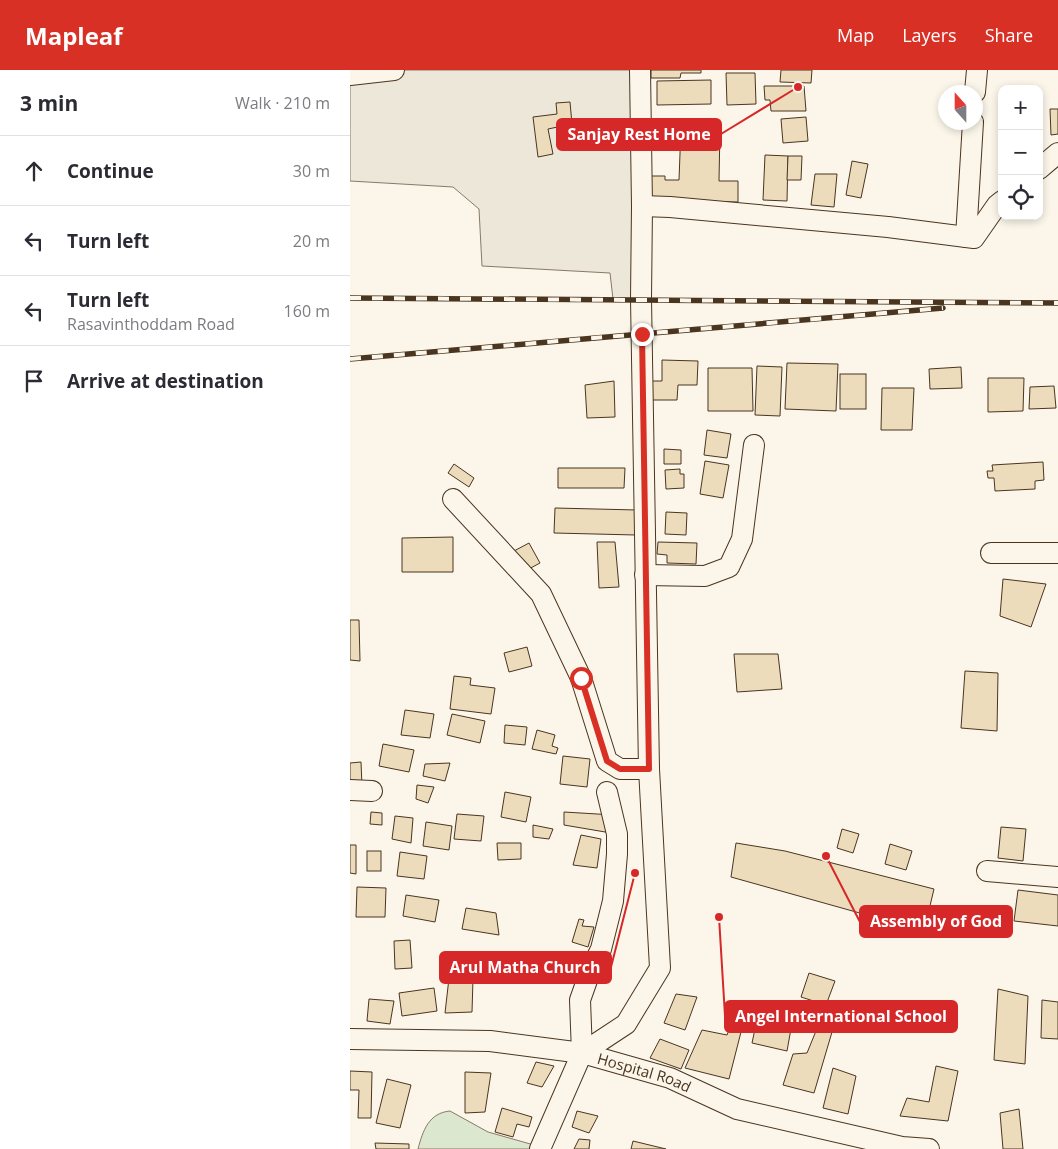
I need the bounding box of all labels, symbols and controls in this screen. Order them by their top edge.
text: Mapleaf [25,19,123,52]
text: Map [837,23,874,47]
text: Layers [902,23,957,47]
text: Share [985,23,1033,47]
north arrow [938,85,983,130]
map controls [998,85,1043,220]
button: + [998,85,1043,130]
text: 3 min [20,89,78,117]
text: Walk · 210 m [235,92,330,114]
callout: Sanjay Rest Home [557,119,721,150]
text: Sanjay Rest Home [567,123,711,145]
button: − [998,130,1043,175]
icon: ahead [20,157,48,185]
text: Continue [67,158,154,184]
text: 30 m [293,160,330,182]
button: locate [998,175,1043,220]
icon: left [20,227,48,255]
text: Turn left [67,228,149,254]
text: 20 m [293,230,330,252]
text: Turn left [67,287,149,313]
icon: left [20,297,48,325]
text: 160 m [284,300,330,322]
text: Rasavinthoddam Road [67,313,235,335]
route end [631,323,654,346]
icon: arrive [20,367,48,395]
text: Arrive at destination [67,368,264,394]
route start [570,667,593,690]
callout: Assembly of God [860,906,1012,937]
text: Assembly of God [870,910,1002,932]
callout: Arul Matha Church [440,952,611,983]
text: Arul Matha Church [449,956,601,978]
callout: Angel International School [725,1001,957,1032]
text: Angel International School [735,1005,947,1027]
street label: Hospital Road [595,1048,695,1097]

